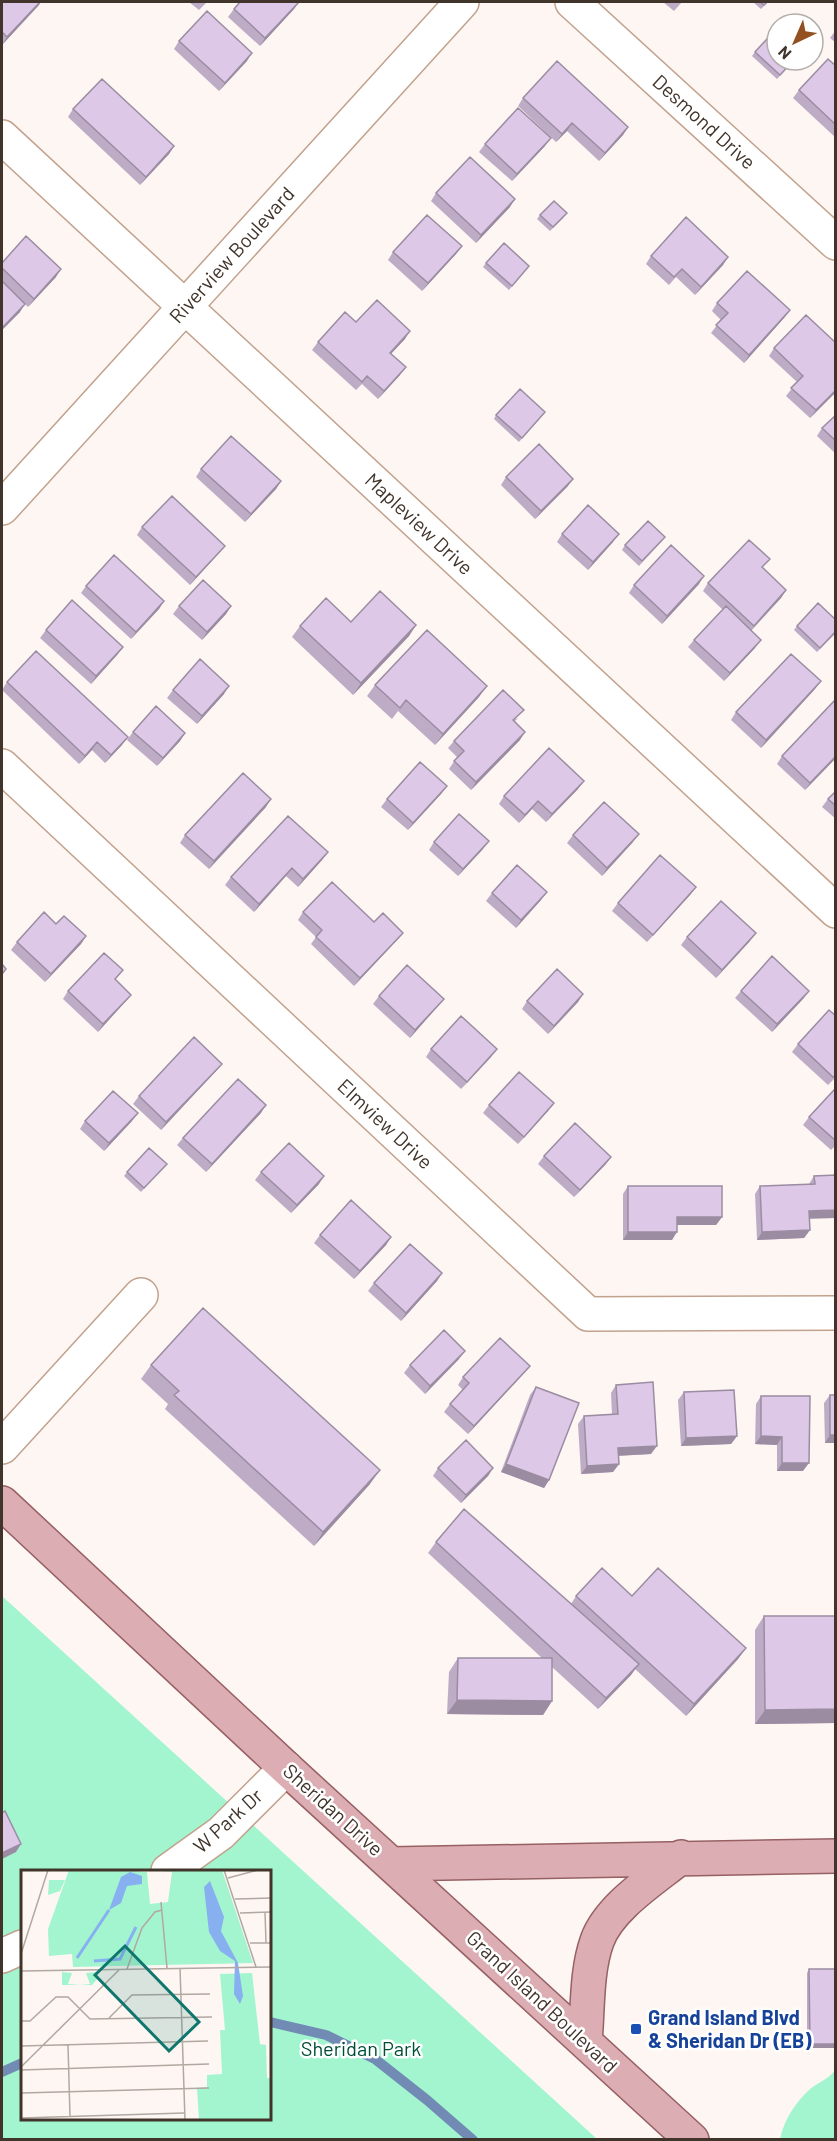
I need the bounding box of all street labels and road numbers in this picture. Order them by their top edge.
street label: Desmond Drive [648,69,761,174]
street label: Riverview Boulevard [164,181,299,327]
street label: Mapleview Drive [361,467,479,579]
street label: Elmview Drive [333,1073,438,1173]
street label: Sheridan Drive [279,1758,388,1860]
street label: W Park Dr [188,1783,267,1857]
street label: Grand Island Boulevard [462,1925,623,2077]

